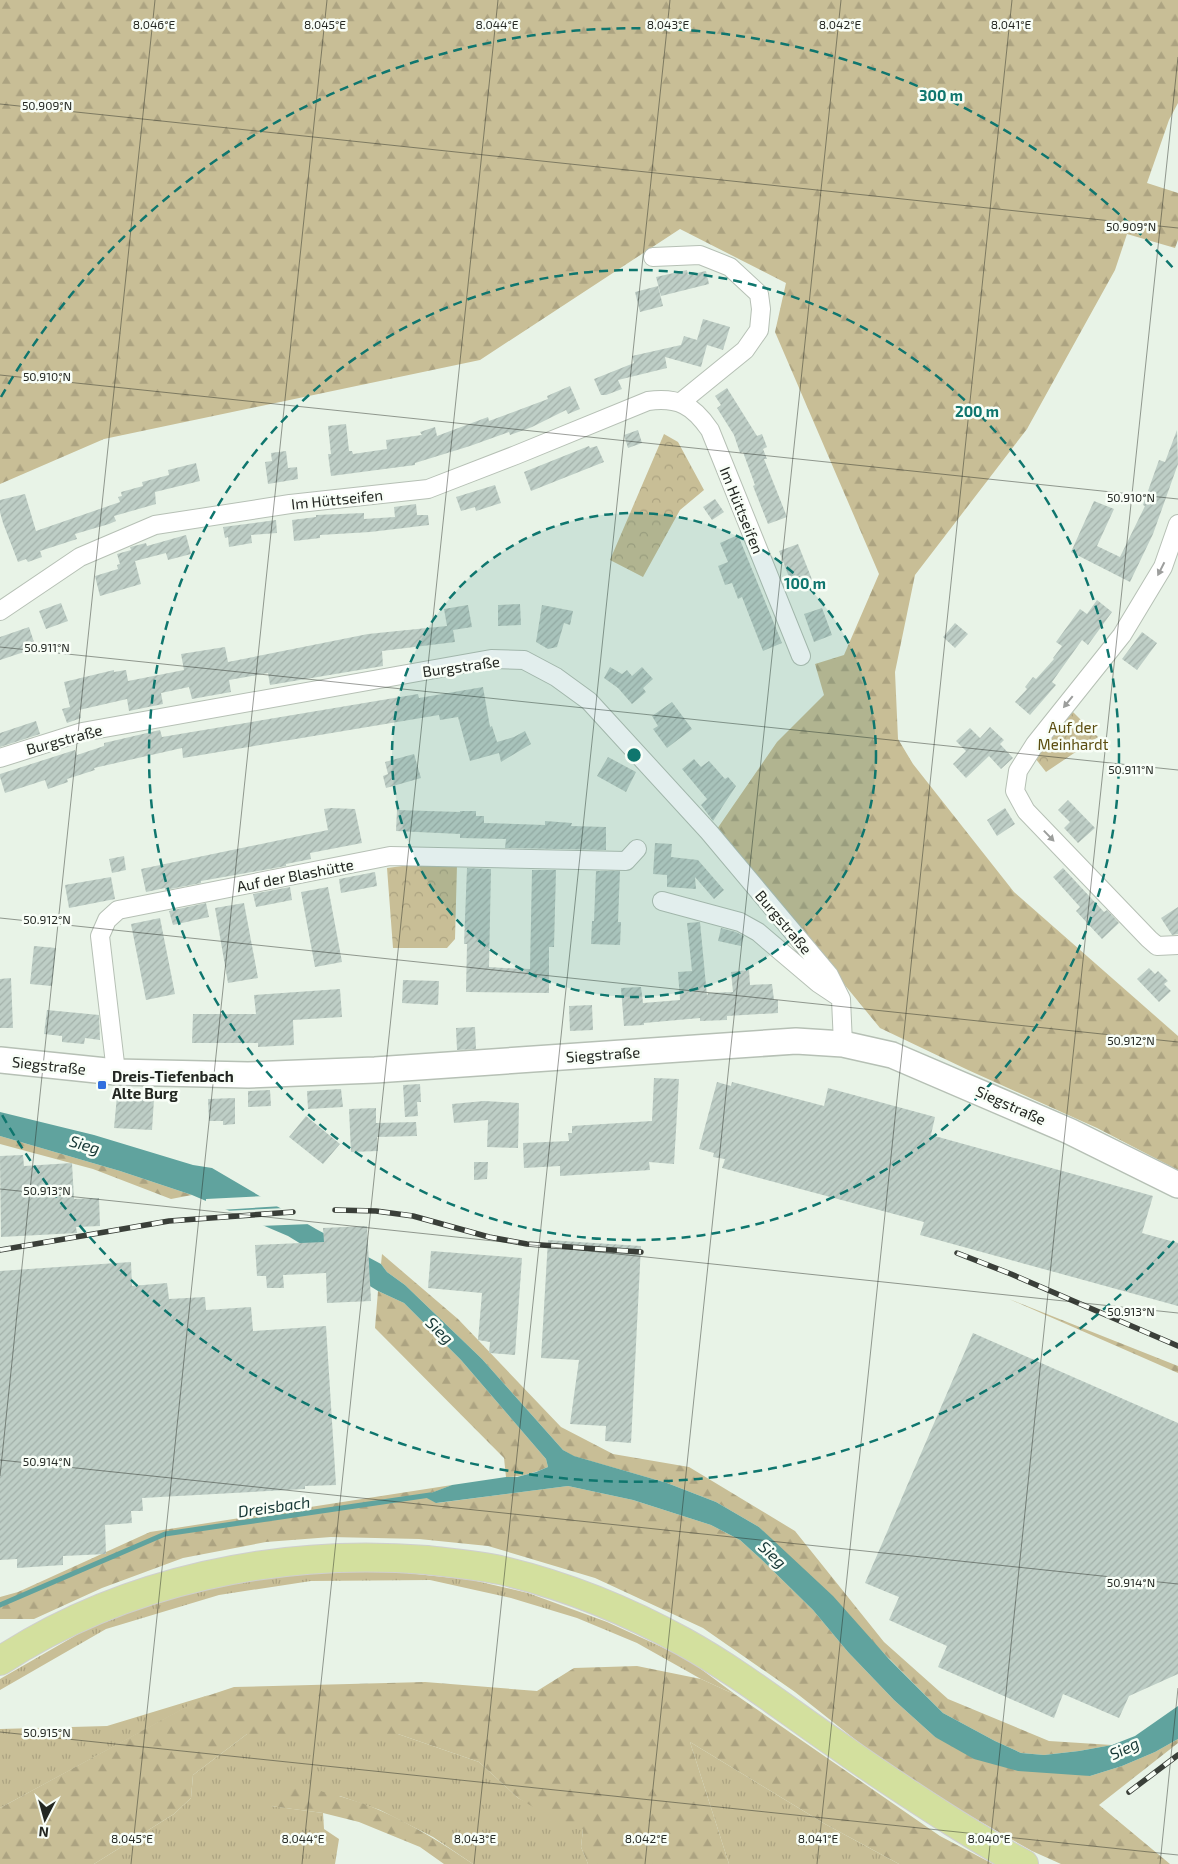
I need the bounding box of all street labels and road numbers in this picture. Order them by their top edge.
street label: Im Hüttseifen [716,464,768,556]
street label: Im Hüttseifen [290,485,384,513]
street label: Burgstraße [421,652,501,680]
street label: Burgstraße [24,720,104,758]
street label: Auf der Blashütte [235,855,355,895]
street label: Burgstraße [752,886,816,958]
street label: Siegstraße [565,1042,641,1066]
street label: Siegstraße [11,1052,87,1078]
street label: Siegstraße [973,1082,1049,1128]

